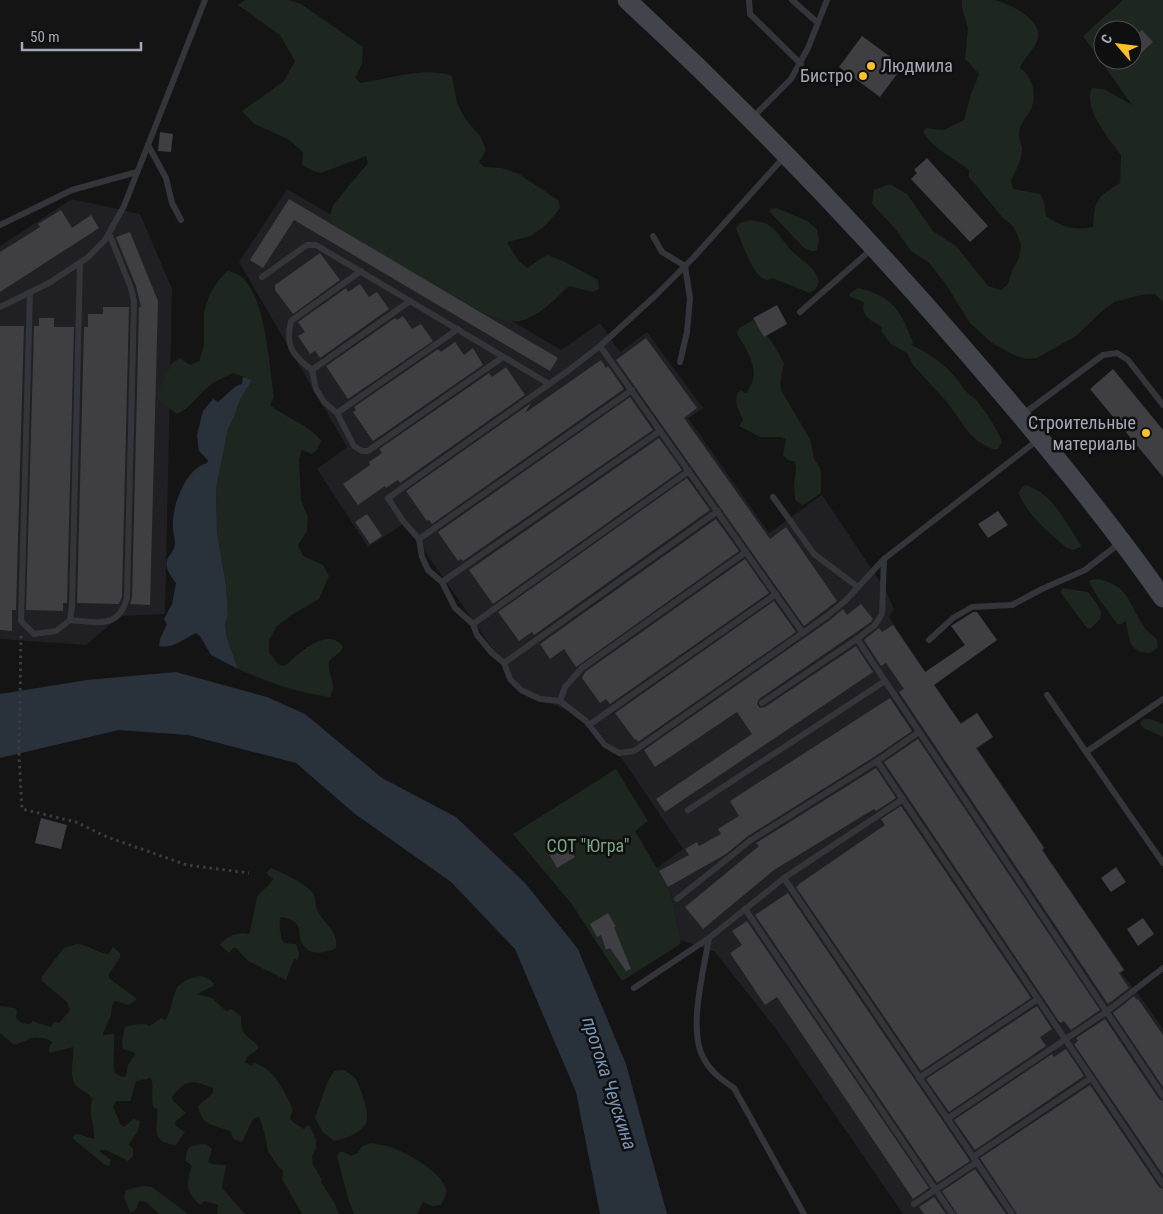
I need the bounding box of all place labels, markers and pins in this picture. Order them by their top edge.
place label: Людмила [881,55,953,76]
marker: Людмила [865,60,877,72]
place label: Бистро [800,65,853,86]
marker: Бистро [857,70,869,82]
place label: Строительные материалы [1028,412,1136,454]
marker: Строительные материалы [1140,427,1152,439]

